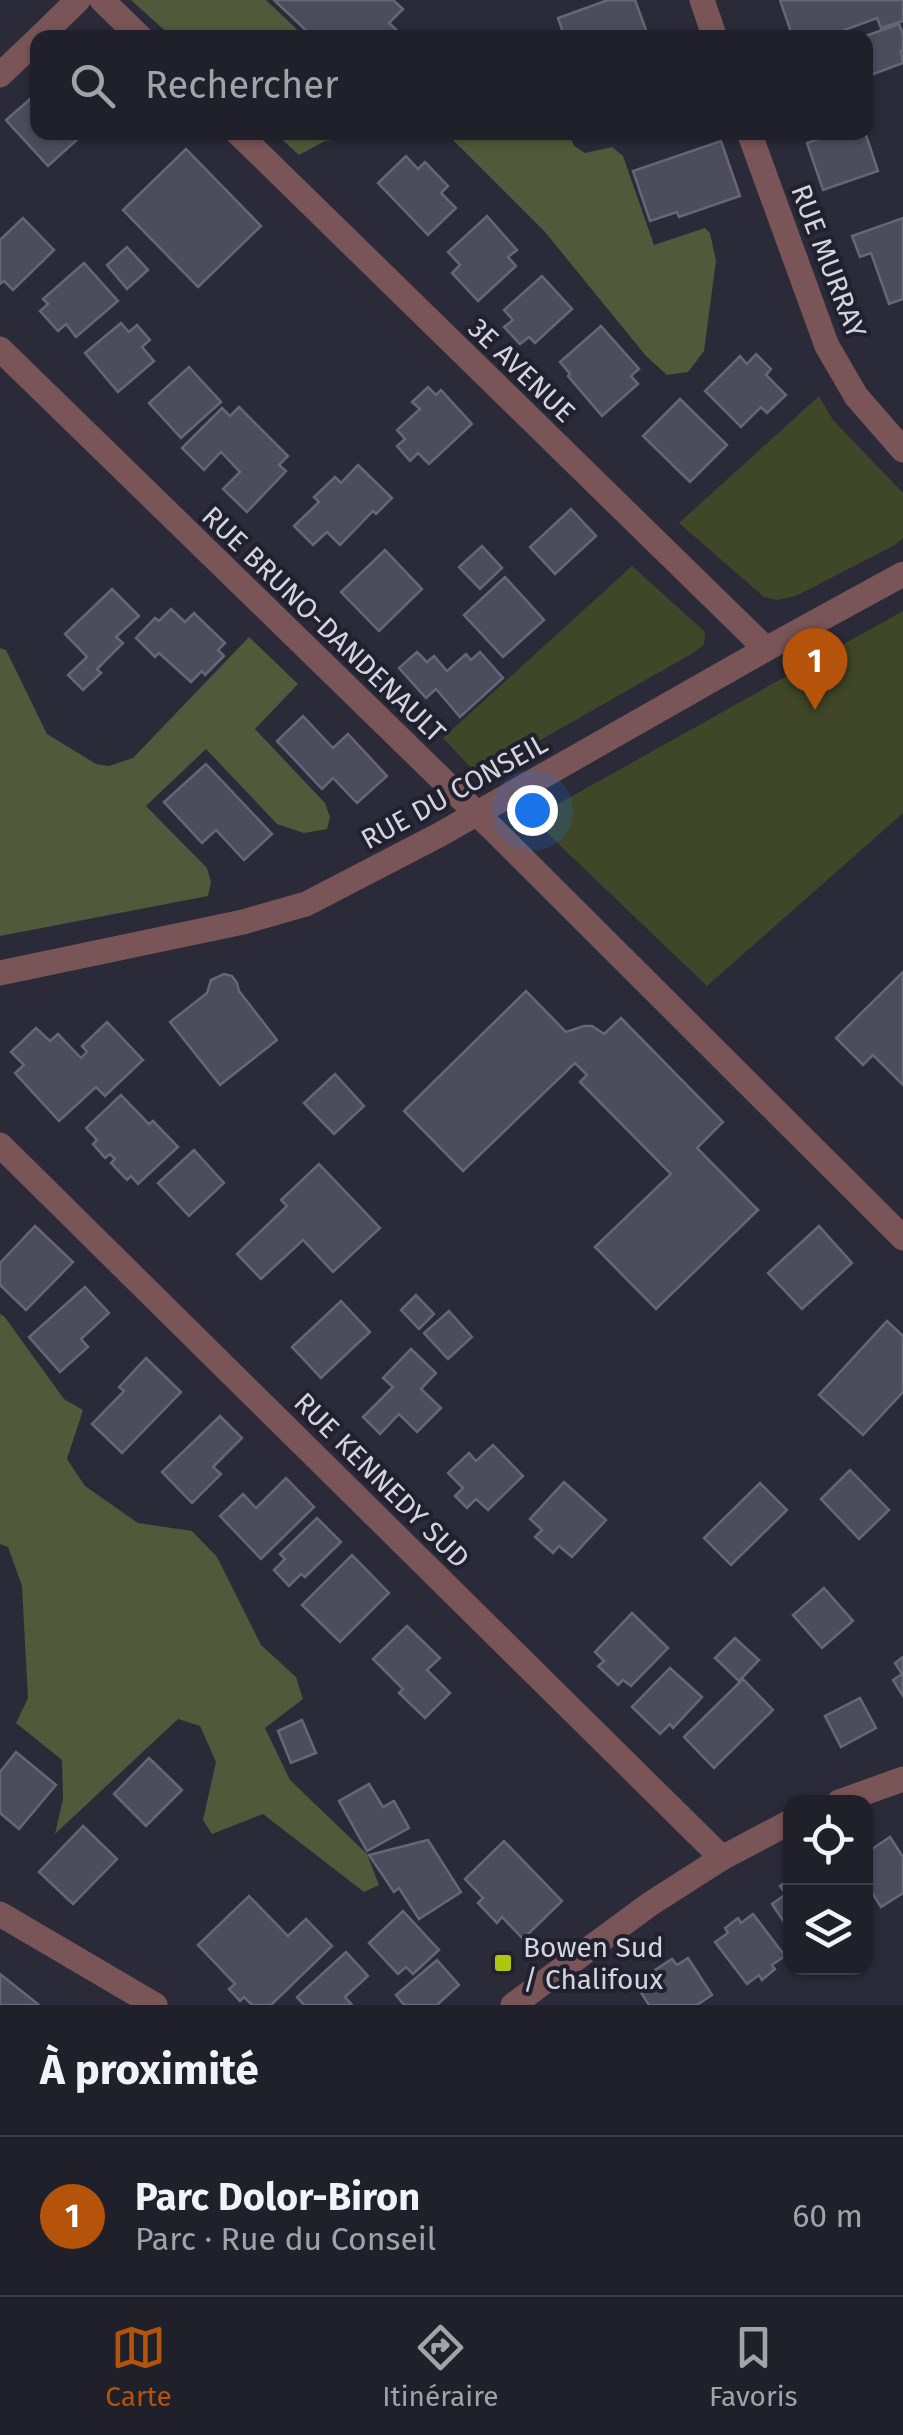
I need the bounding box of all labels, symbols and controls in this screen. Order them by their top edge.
search box [30,30,873,140]
icon: search [65,58,120,113]
text: Rechercher [145,62,339,108]
street label: RUE MURRAY [784,180,873,343]
street label: 3E AVENUE [462,312,582,429]
street label: RUE BRUNO-DANDENAULT [195,500,452,750]
pin: 1 [782,628,848,710]
street label: RUE DU CONSEIL [355,727,553,856]
your location [507,785,558,836]
street label: RUE KENNEDY SUD [287,1386,476,1575]
map controls [783,1795,873,1975]
button: locate [783,1795,873,1885]
button: layers [783,1885,873,1975]
place label: Bowen Sud / Chalifoux [523,1931,664,1996]
marker: Bowen Sud / Chalifoux [492,1952,514,1974]
text: À proximité [40,2045,259,2095]
text: Parc Dolor-Biron [135,2174,420,2220]
text: 1 [65,2197,80,2235]
text: 60 m [792,2197,863,2235]
text: Parc · Rue du Conseil [135,2220,436,2258]
tab: Carte [105,2320,172,2413]
tab: Itinéraire [382,2320,498,2413]
tab: Favoris [709,2320,798,2413]

